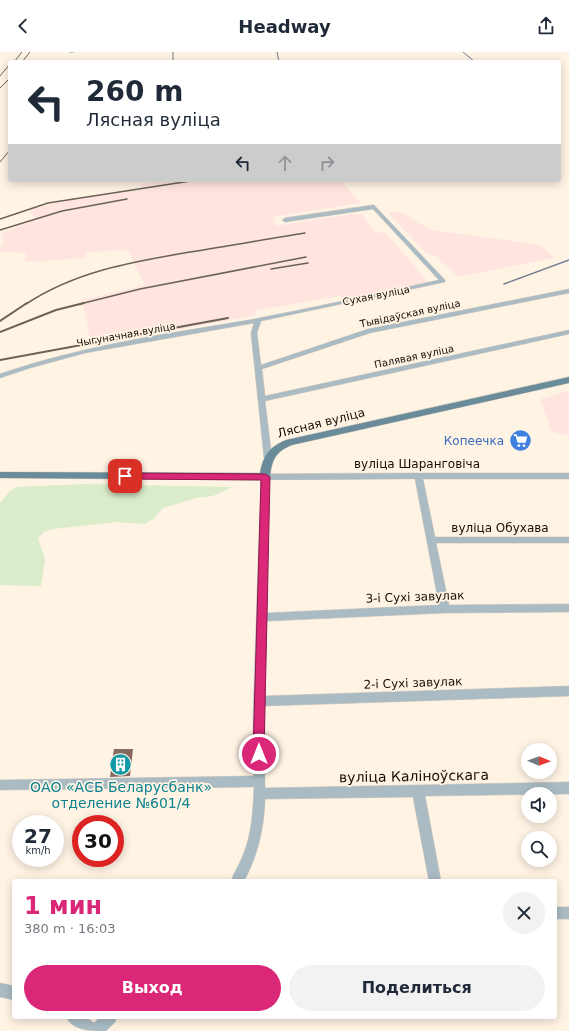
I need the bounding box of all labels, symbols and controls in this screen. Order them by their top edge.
icon: back [12,15,34,37]
icon: share [535,15,557,37]
text: Headway [238,16,331,37]
text: 260 m [86,75,183,108]
icon: left [20,76,72,128]
text: Лясная вуліца [86,109,221,130]
icon: left [232,152,254,174]
icon: ahead [274,152,296,174]
icon: right [316,152,338,174]
street label: Сухая вуліца [342,284,411,307]
street label: Тывідаўская вуліца [358,297,461,330]
street label: Чыгуначная вуліца [76,320,176,349]
street label: Палявая вуліца [373,343,455,370]
street label: Лясная вуліца [276,405,366,441]
supermarket icon: Копеечка [507,428,533,454]
place label: Копеечка [444,434,504,448]
street label: вуліца Шаранговіча [354,457,480,471]
pin [108,459,142,493]
icon: arrive [114,465,136,487]
street label: вуліца Обухава [451,521,549,535]
street label: 3-і Сухі завулак [365,588,465,606]
street label: 2-і Сухі завулак [363,674,463,692]
position arrow [238,733,280,775]
north arrow [521,743,557,779]
map controls [521,743,557,867]
building icon: ОАО «АСБ Беларусбанк» отделение №601/4 [108,752,134,778]
street label: вуліца Каліноўскага [339,767,489,785]
place label: ОАО «АСБ Беларусбанк» отделение №601/4 [30,779,212,811]
button: sound [521,787,557,823]
speed limit sign: 30 [72,815,124,867]
text: 27 [24,824,52,848]
button: search [521,831,557,867]
text: km/h [25,845,51,856]
text: 1 мин [24,892,102,920]
button: close [503,892,545,934]
text: 380 m · 16:03 [24,921,115,936]
button: Выход [24,965,281,1011]
button: Поделиться [289,965,545,1011]

